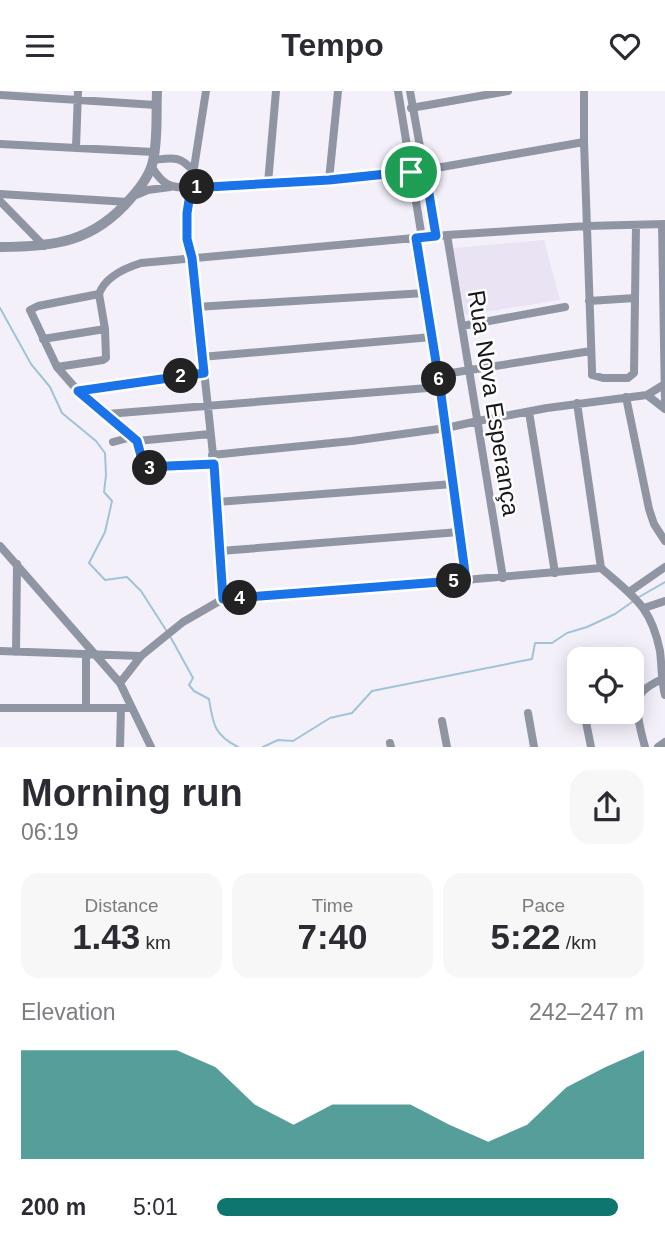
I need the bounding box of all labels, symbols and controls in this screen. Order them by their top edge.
icon: menu [21,27,59,65]
text: Tempo [281,27,384,63]
icon: heart [606,27,644,65]
pin [381,142,441,202]
icon: arrive [392,153,430,191]
pin: 1 [180,169,214,205]
text: 1 [191,176,202,197]
street label: Rua Nova Esperança [463,288,525,518]
pin: 2 [164,359,198,393]
pin: 6 [422,361,457,397]
text: 2 [175,365,186,386]
text: 6 [433,368,444,389]
pin: 3 [132,451,168,485]
text: 3 [144,457,155,478]
pin: 5 [436,563,472,599]
text: 5 [448,570,459,591]
pin: 4 [222,581,258,615]
text: 4 [234,587,245,608]
map controls [567,647,644,724]
button: locate [567,647,644,724]
button: share [570,770,644,844]
text: Morning run [21,772,243,814]
text: 06:19 [21,819,79,845]
text: Distance [85,895,158,916]
text: Time [312,895,353,916]
text: Pace [522,895,565,916]
text: 1.43 [72,917,140,956]
text: 7:40 [297,917,368,956]
text: 5:22 [491,917,561,956]
text: km [140,932,171,953]
text: /km [561,932,596,953]
text: Elevation [21,999,116,1025]
text: 242–247 m [529,999,644,1025]
text: 200 m [21,1194,86,1220]
text: 5:01 [133,1194,178,1220]

